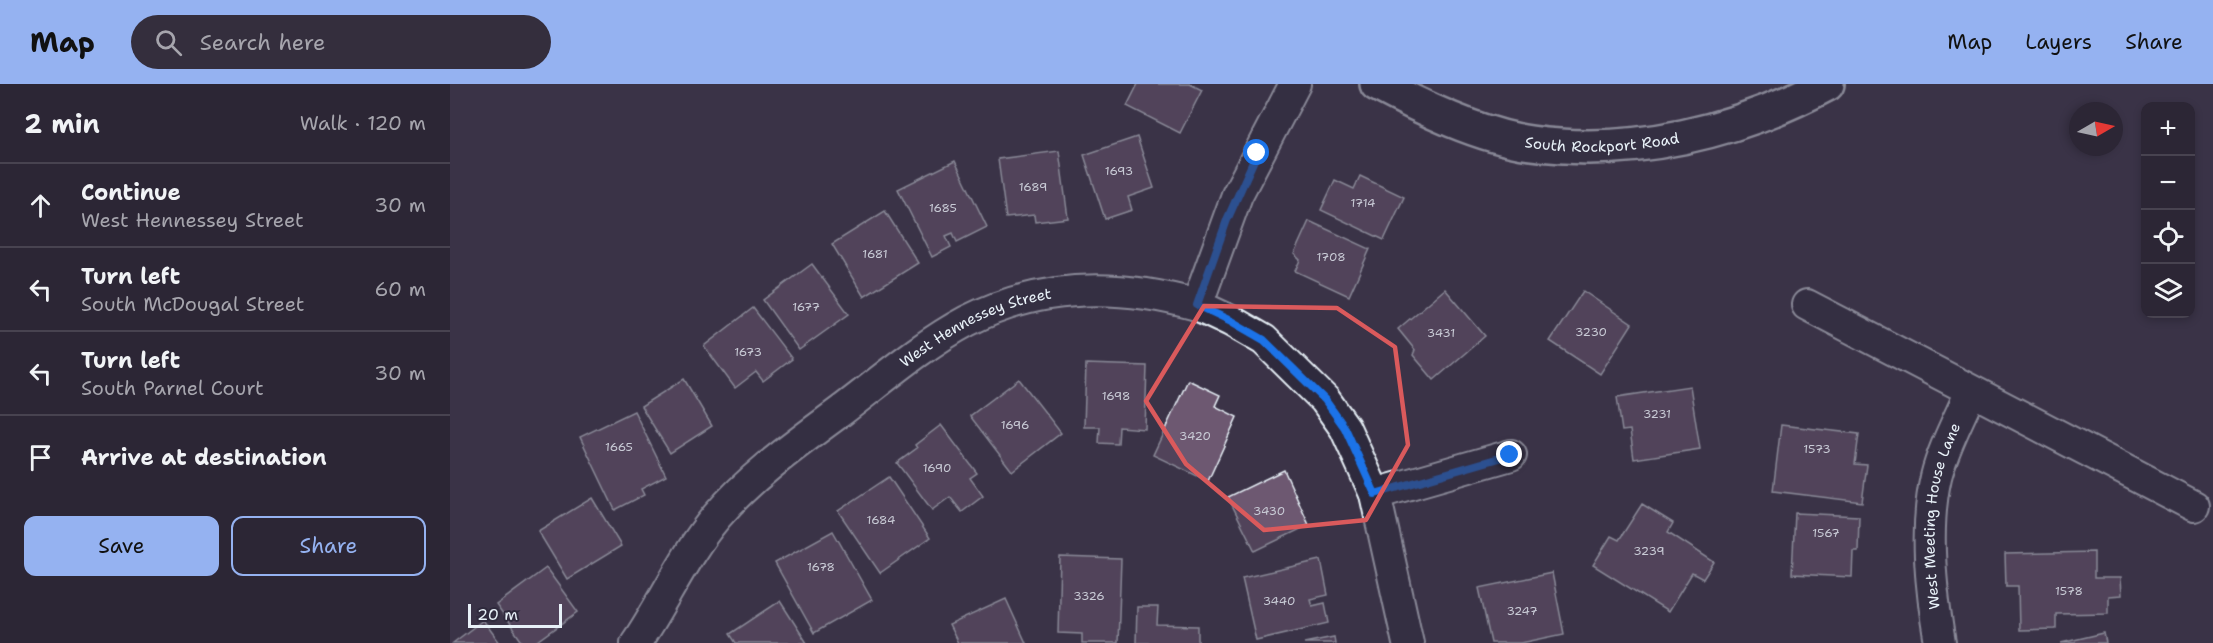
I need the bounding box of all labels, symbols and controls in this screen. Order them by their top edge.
search box [131,15,551,69]
text: Map [30,23,95,61]
icon: search [152,26,185,59]
text: Search here [200,28,325,57]
text: Map [1947,28,1992,56]
text: Layers [2025,28,2092,56]
text: Share [2125,28,2183,56]
north arrow [2069,102,2123,156]
map controls [2141,102,2195,318]
button: + [2141,102,2195,156]
text: 2 min [24,106,100,141]
text: Walk · 120 m [300,110,426,136]
street label: South Rockport Road [1524,128,1681,157]
route start [1243,139,1269,165]
button: − [2141,156,2195,210]
house number: 1693 [1105,163,1133,179]
text: Continue [81,178,181,207]
house number: 1689 [1019,179,1047,195]
icon: ahead [24,189,57,222]
text: 30 m [374,192,426,218]
house number: 1714 [1350,195,1376,211]
house number: 1685 [929,200,957,216]
text: West Hennessey Street [81,207,304,233]
button: locate [2141,210,2195,264]
house number: 1681 [862,246,888,262]
house number: 1708 [1316,249,1346,265]
text: Turn left [81,262,180,291]
button: layers [2141,264,2195,318]
icon: left [24,273,57,306]
text: 60 m [374,276,426,302]
street label: West Hennessey Street [896,284,1053,372]
text: South McDougal Street [81,291,305,317]
house number: 1677 [792,299,820,315]
house number: 3230 [1575,324,1607,340]
house number: 3431 [1427,325,1455,341]
house number: 1673 [734,344,762,360]
text: Turn left [81,346,180,375]
icon: left [24,357,57,390]
text: 30 m [374,360,426,386]
text: South Parnel Court [81,375,264,401]
house number: 1698 [1102,388,1130,404]
house number: 3231 [1643,406,1671,422]
house number: 1696 [1001,417,1029,433]
street label: West Meeting House Lane [1920,420,1965,611]
house number: 3420 [1179,428,1211,444]
house number: 1665 [605,439,633,455]
icon: arrive [24,441,57,474]
route end [1496,441,1522,467]
house number: 1573 [1803,441,1831,457]
text: Arrive at destination [81,443,327,472]
house number: 1690 [923,460,951,476]
house number: 3430 [1253,503,1285,519]
house number: 1684 [867,512,895,528]
button: Save [24,516,219,576]
button: Share [231,516,426,576]
house number: 1567 [1812,525,1840,541]
house number: 3239 [1633,543,1665,559]
house number: 1678 [807,559,835,575]
house number: 1578 [2055,583,2083,599]
house number: 3326 [1073,588,1105,604]
house number: 3440 [1263,593,1295,609]
scale bar [468,601,562,628]
house number: 3247 [1506,603,1538,619]
text: 20 m [477,604,518,625]

